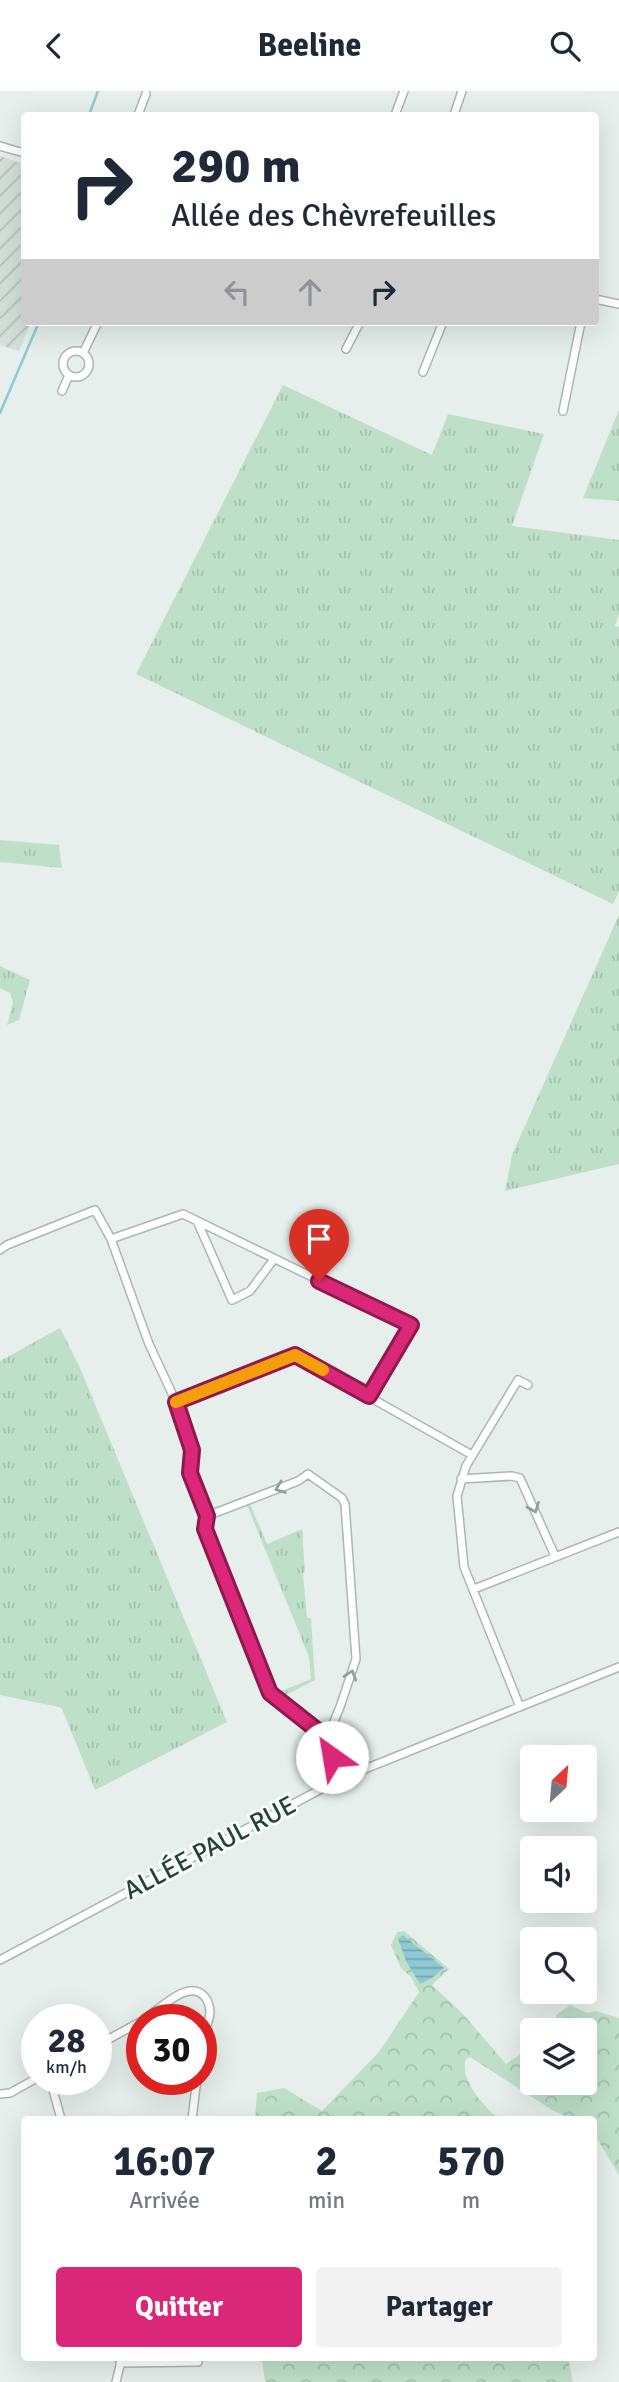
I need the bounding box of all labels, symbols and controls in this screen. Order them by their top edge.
text: Beeline [258,26,361,65]
icon: back [35,27,73,65]
icon: search [546,27,584,65]
text: 290 m [171,136,301,196]
icon: right [56,140,147,231]
text: Allée des Chèvrefeuilles [171,196,496,235]
icon: left [218,273,256,311]
icon: ahead [291,273,329,311]
icon: right [364,273,402,311]
pin [289,1209,349,1281]
icon: arrive [300,1220,338,1258]
one-way arrow [275,1479,287,1493]
one-way arrow [526,1501,540,1513]
one-way arrow [343,1669,357,1681]
position arrow [295,1720,369,1794]
north arrow [520,1745,597,1822]
map controls [520,1745,597,2095]
street label: ALLÉE PAUL RUE [119,1789,301,1907]
button: sound [520,1836,597,1913]
button: search [520,1927,597,2004]
speed limit sign: 30 [126,2004,217,2095]
button: layers [520,2018,597,2095]
text: 28 [48,2019,85,2062]
text: km/h [46,2056,87,2078]
text: 16:07 [113,2136,216,2187]
text: 2 [315,2136,338,2187]
text: 570 [437,2136,505,2187]
text: Arrivée [129,2186,200,2215]
text: min [308,2186,345,2215]
text: m [462,2186,480,2215]
button: Quitter [56,2267,302,2347]
button: Partager [316,2267,562,2347]

